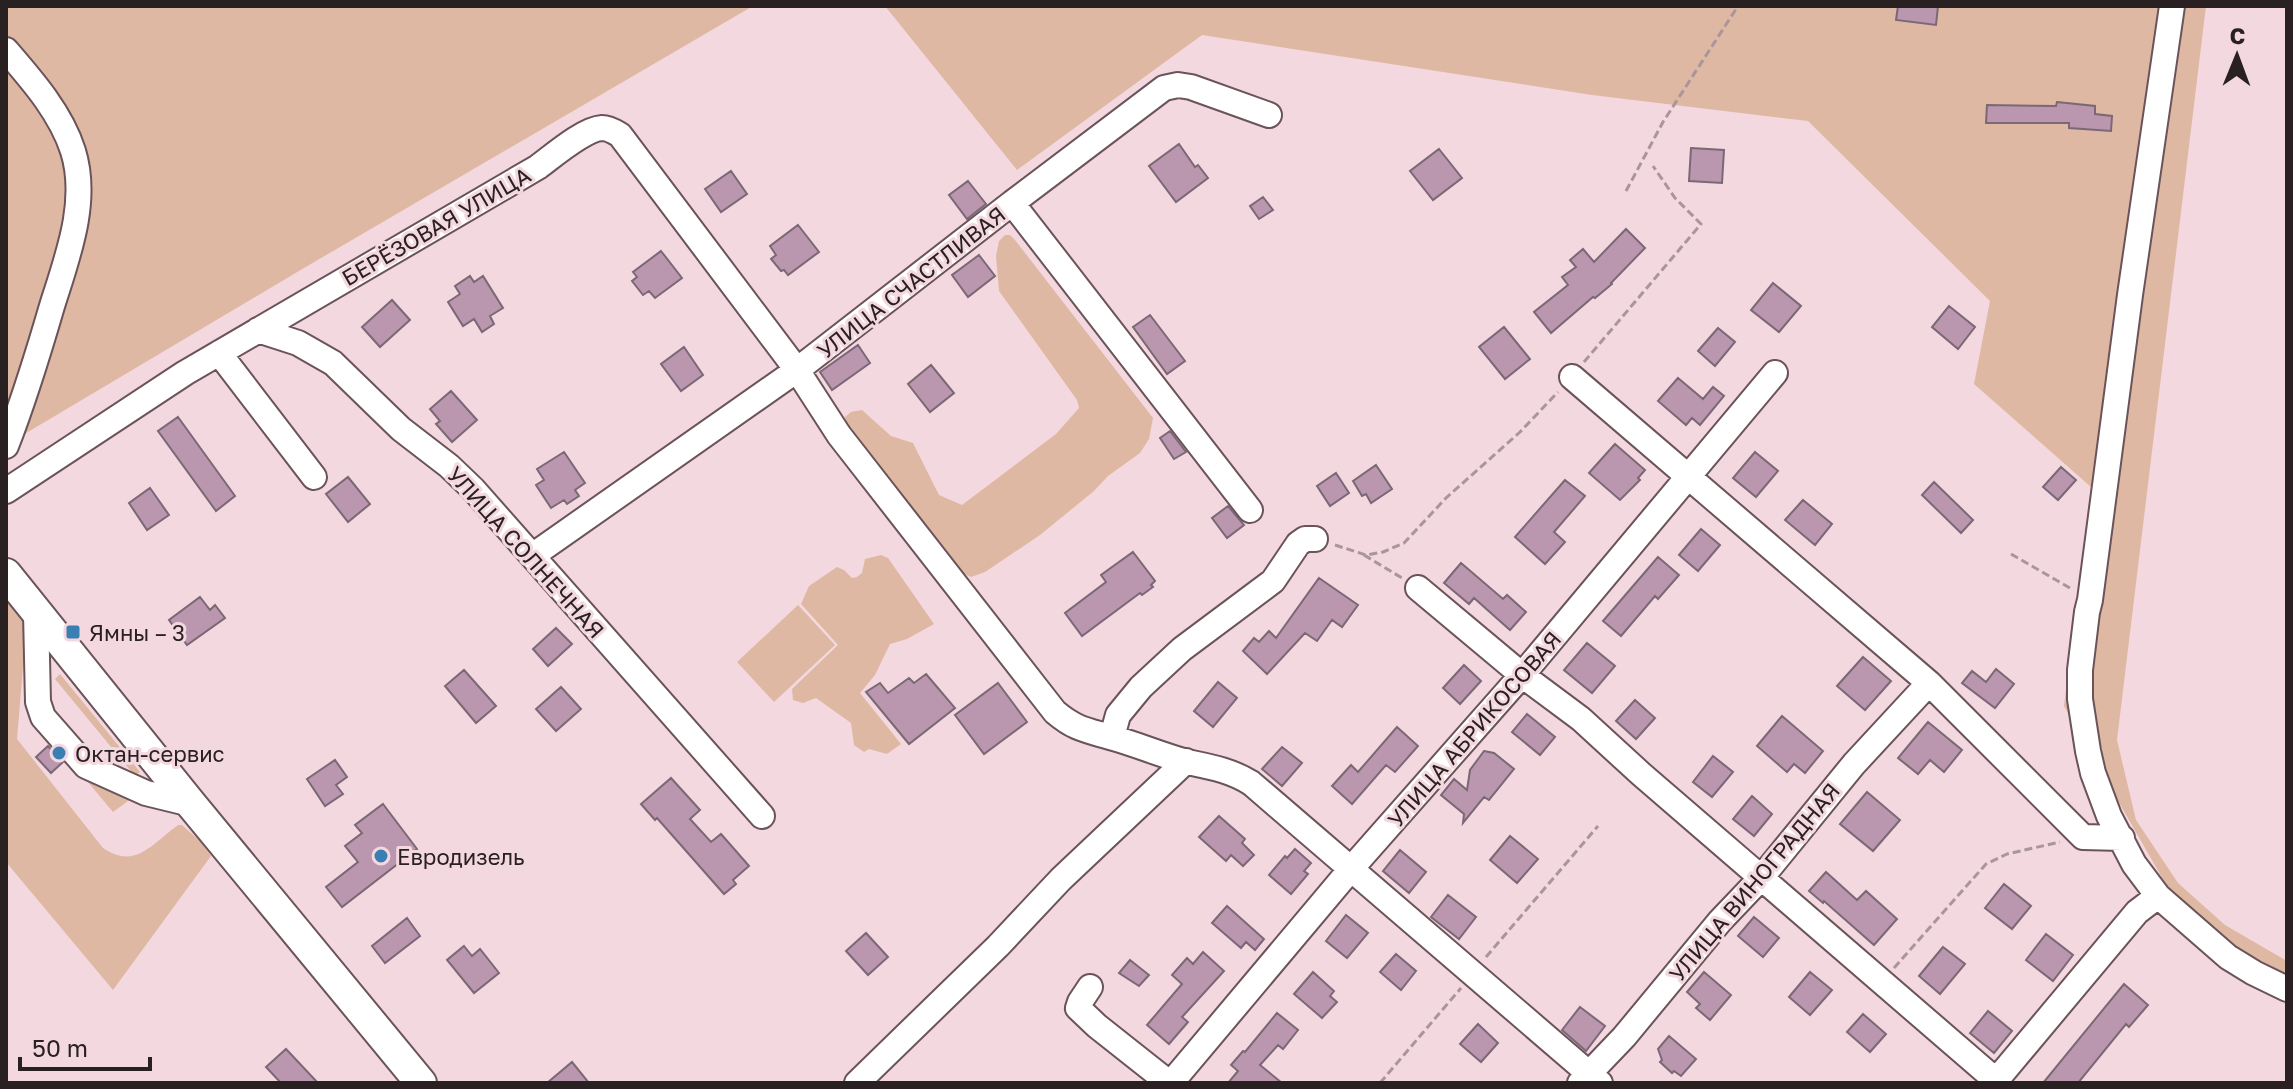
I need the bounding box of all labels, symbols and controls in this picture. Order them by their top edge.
north arrow [2197,16,2277,96]
text: С [2229,22,2245,49]
street label: БЕРЁЗОВАЯ УЛИЦА [337,161,535,291]
street label: УЛИЦА СЧАСТЛИВАЯ [811,200,1011,364]
street label: УЛИЦА СОЛНЕЧНАЯ [442,460,610,644]
place label: Ямны – 3 [89,619,185,646]
marker: Ямны – 3 [64,623,82,641]
street label: УЛИЦА АБРИКОСОВАЯ [1382,626,1566,832]
place label: Октан-сервис [75,740,225,767]
marker: Октан-сервис [50,744,68,762]
street label: УЛИЦА ВИНОГРАДНАЯ [1663,777,1845,987]
place label: Евродизель [397,843,525,870]
marker: Евродизель [372,847,390,865]
scale bar [20,1021,150,1071]
text: 50 m [32,1033,88,1062]

